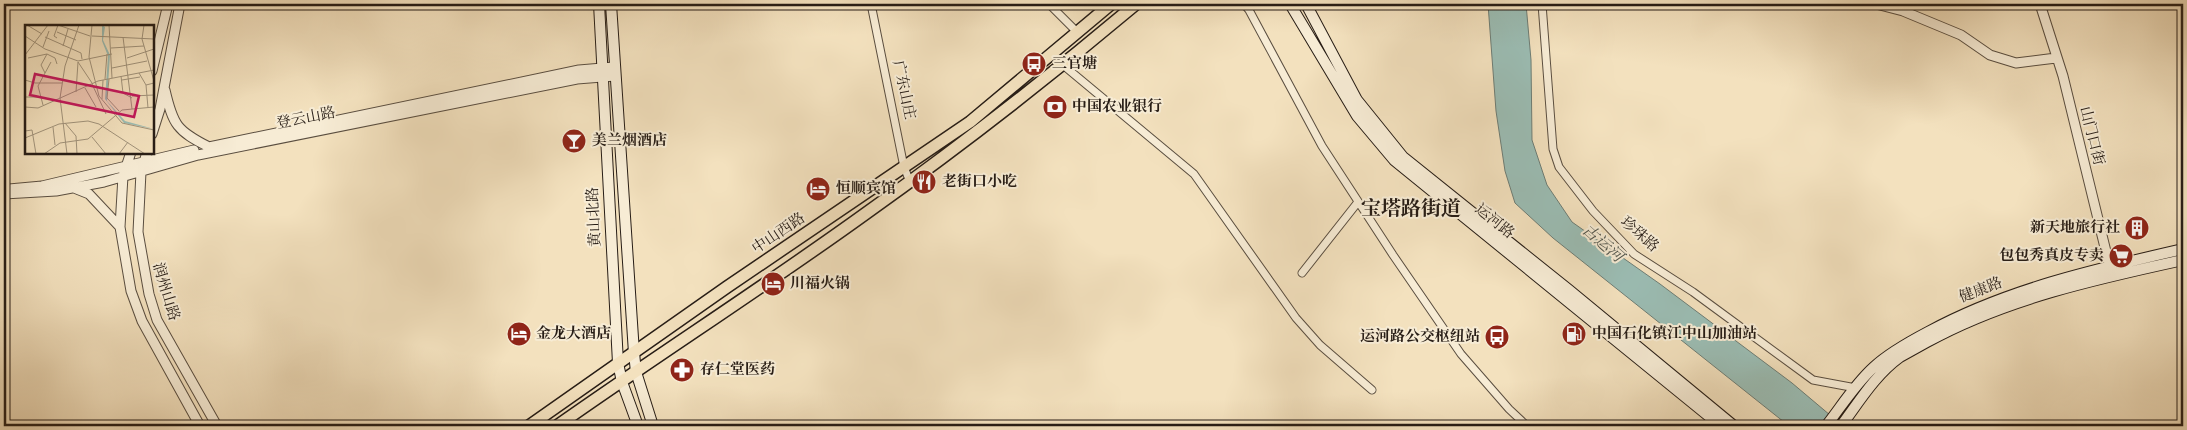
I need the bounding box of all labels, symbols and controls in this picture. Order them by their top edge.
inset map [25,25,154,154]
bus stop icon: 三官塘 [1021,51,1047,77]
place label: 三官塘 [1052,54,1097,75]
street label: 广东山庄 [886,58,920,122]
bank icon: 中国农业银行 [1042,94,1068,120]
place label: 中国农业银行 [1072,97,1162,118]
street label: 登云山路 [275,103,337,135]
street label: 山门口街 [2074,104,2108,168]
bar icon: 美兰烟酒店 [561,128,587,154]
place label: 美兰烟酒店 [592,131,667,152]
restaurant icon: 老街口小吃 [911,169,937,195]
place label: 老街口小吃 [942,172,1017,193]
hotel icon: 恒顺宾馆 [805,176,831,202]
place label: 恒顺宾馆 [836,179,896,200]
street label: 黄山北路 [583,186,607,248]
district label: 宝塔路街道 [1361,196,1461,224]
street label: 运河路 [1470,200,1518,244]
street label: 中山西路 [748,209,810,259]
street label: 珍珠路 [1615,212,1663,258]
building icon: 新天地旅行社 [2124,215,2150,241]
place label: 新天地旅行社 [2030,218,2120,239]
water label: 古运河 [1577,220,1630,270]
supermarket icon: 包包秀真皮专卖 [2108,243,2134,269]
place label: 包包秀真皮专卖 [1999,246,2104,267]
street label: 润州山路 [146,260,184,324]
hotel icon: 川福火锅 [760,271,786,297]
street label: 健康路 [1956,273,2006,309]
place label: 川福火锅 [790,274,850,295]
hotel icon: 金龙大酒店 [506,321,532,347]
fuel station icon: 中国石化镇江中山加油站 [1561,321,1587,347]
place label: 金龙大酒店 [536,324,611,345]
bus stop icon: 运河路公交枢纽站 [1484,324,1510,350]
place label: 中国石化镇江中山加油站 [1592,324,1757,345]
place label: 运河路公交枢纽站 [1360,327,1480,348]
pharmacy icon: 存仁堂医药 [669,357,695,383]
place label: 存仁堂医药 [700,360,775,381]

